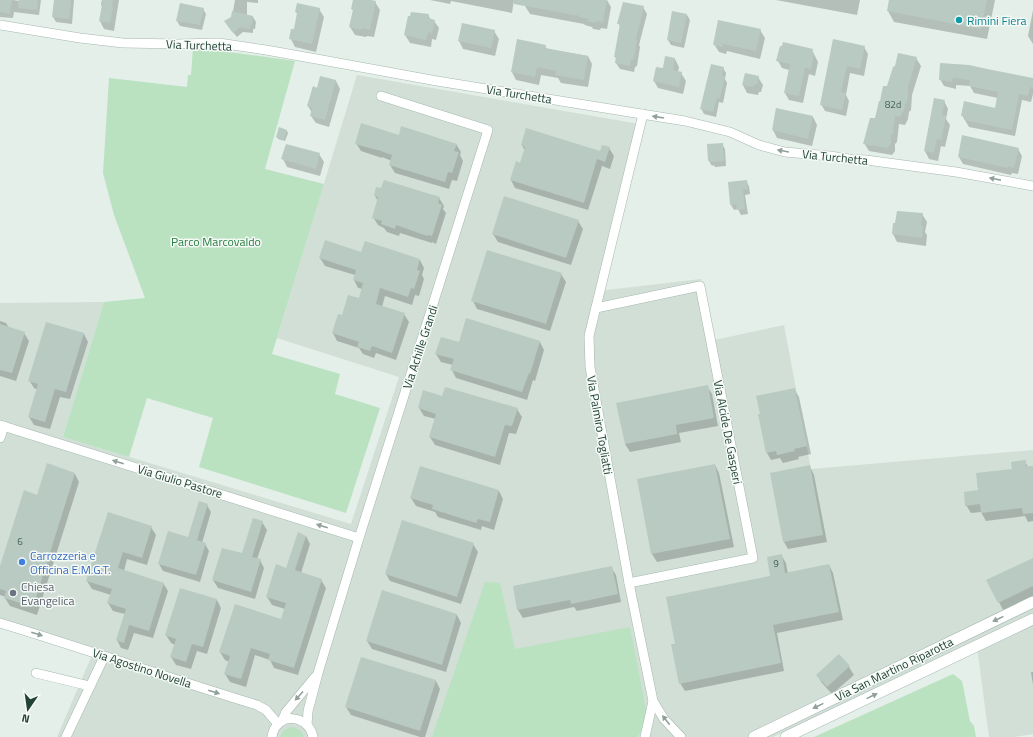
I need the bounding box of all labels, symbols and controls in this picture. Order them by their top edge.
place label: Rimini Fiera [967,11,1027,30]
marker: Rimini Fiera [954,15,964,25]
street label: Via Turchetta [166,34,232,56]
street label: Via Turchetta [485,79,553,109]
house number: 82d [885,97,901,112]
one-way arrow [652,114,664,120]
street label: Via Turchetta [801,144,869,170]
one-way arrow [777,148,789,154]
one-way arrow [989,176,1001,182]
park label: Parco Marcovaldo [171,232,261,251]
street label: Via Achille Grandi [398,303,442,391]
street label: Via Palmiro Togliatti [582,374,618,476]
street label: Via Alcide De Gasperi [709,378,747,486]
one-way arrow [112,459,124,465]
street label: Via Giulio Pastore [135,459,225,503]
one-way arrow [316,523,328,529]
house number: 6 [17,534,23,549]
place label: Carrozzeria e Officina E.M.G.T. [30,546,111,579]
house number: 9 [773,556,779,571]
marker: Carrozzeria e Officina E.M.G.T. [17,557,27,567]
place label: Chiesa Evangelica [21,577,75,610]
marker: Chiesa Evangelica [8,588,18,598]
one-way arrow [992,616,1004,622]
one-way arrow [32,631,44,637]
street label: Via San Martino Riparotta [832,632,956,706]
street label: Via Agostino Novella [90,643,194,693]
north arrow [8,689,48,729]
one-way arrow [209,689,221,695]
one-way arrow [295,692,304,701]
one-way arrow [866,693,878,699]
one-way arrow [812,703,824,709]
text: N [20,710,31,727]
one-way arrow [661,715,670,726]

